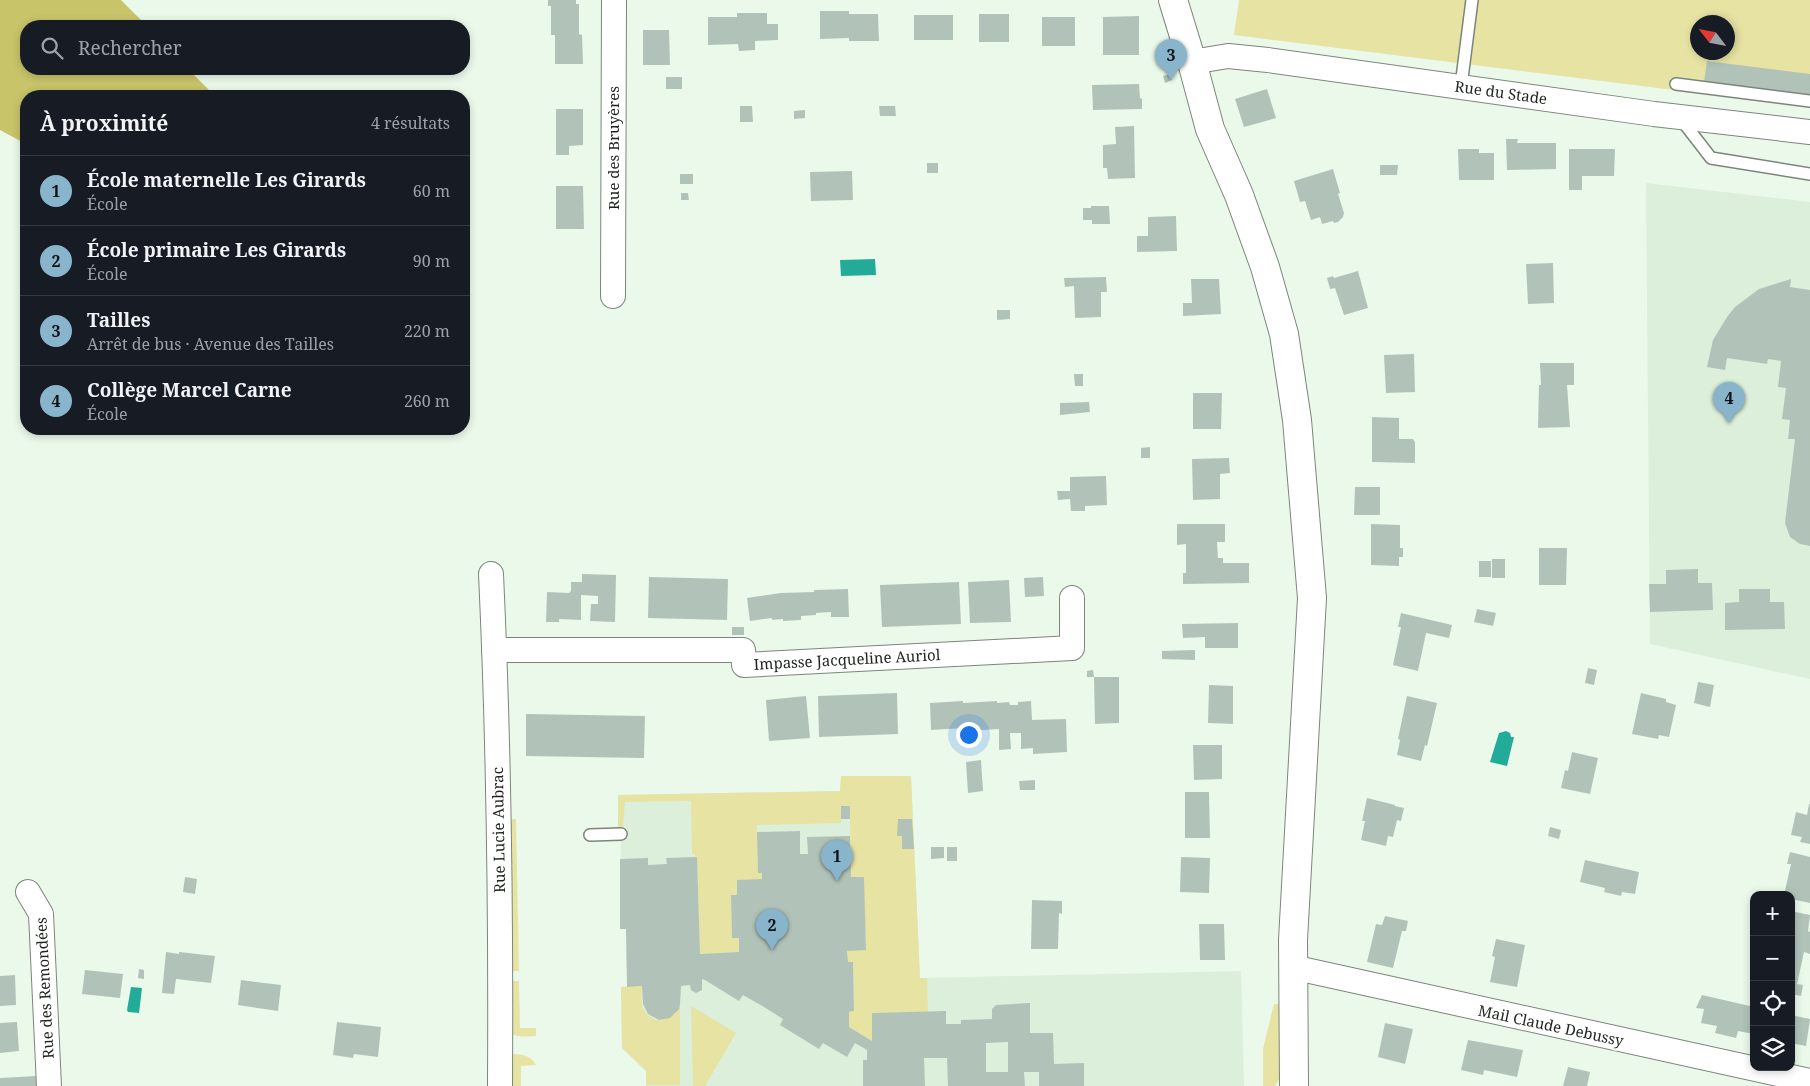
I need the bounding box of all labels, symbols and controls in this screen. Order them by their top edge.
north arrow [1690,15,1735,60]
search box [20,20,470,75]
icon: search [38,34,66,62]
text: Rechercher [78,35,182,61]
pin: 3 [1155,39,1187,80]
street label: Rue du Stade [1454,76,1548,108]
street label: Rue des Bruyères [603,86,623,210]
text: À proximité [40,109,168,137]
text: 4 résultats [371,112,450,134]
text: École maternelle Les Girards [87,167,366,193]
text: 1 [51,180,61,202]
text: 60 m [413,180,450,202]
text: École [87,193,128,215]
text: École primaire Les Girards [87,237,346,263]
text: 2 [51,250,61,272]
text: 90 m [413,250,450,272]
text: École [87,263,128,285]
text: Tailles [87,307,150,333]
text: 3 [51,320,61,342]
text: 220 m [404,320,450,342]
text: Arrêt de bus · Avenue des Tailles [87,333,334,355]
text: Collège Marcel Carne [87,377,292,403]
pin: 4 [1713,382,1745,423]
text: 4 [51,390,61,412]
text: 260 m [404,390,450,412]
text: École [87,403,128,425]
street label: Impasse Jacqueline Auriol [753,644,941,674]
your location [956,722,982,748]
street label: Rue Lucie Aubrac [487,767,509,893]
pin: 1 [821,840,853,881]
map controls [1750,891,1795,1071]
button: + [1750,891,1795,936]
pin: 2 [756,909,788,950]
street label: Rue des Remondées [30,917,58,1059]
button: − [1750,936,1795,981]
button: locate [1750,981,1795,1026]
street label: Mail Claude Debussy [1476,1000,1626,1050]
button: layers [1750,1026,1795,1071]

